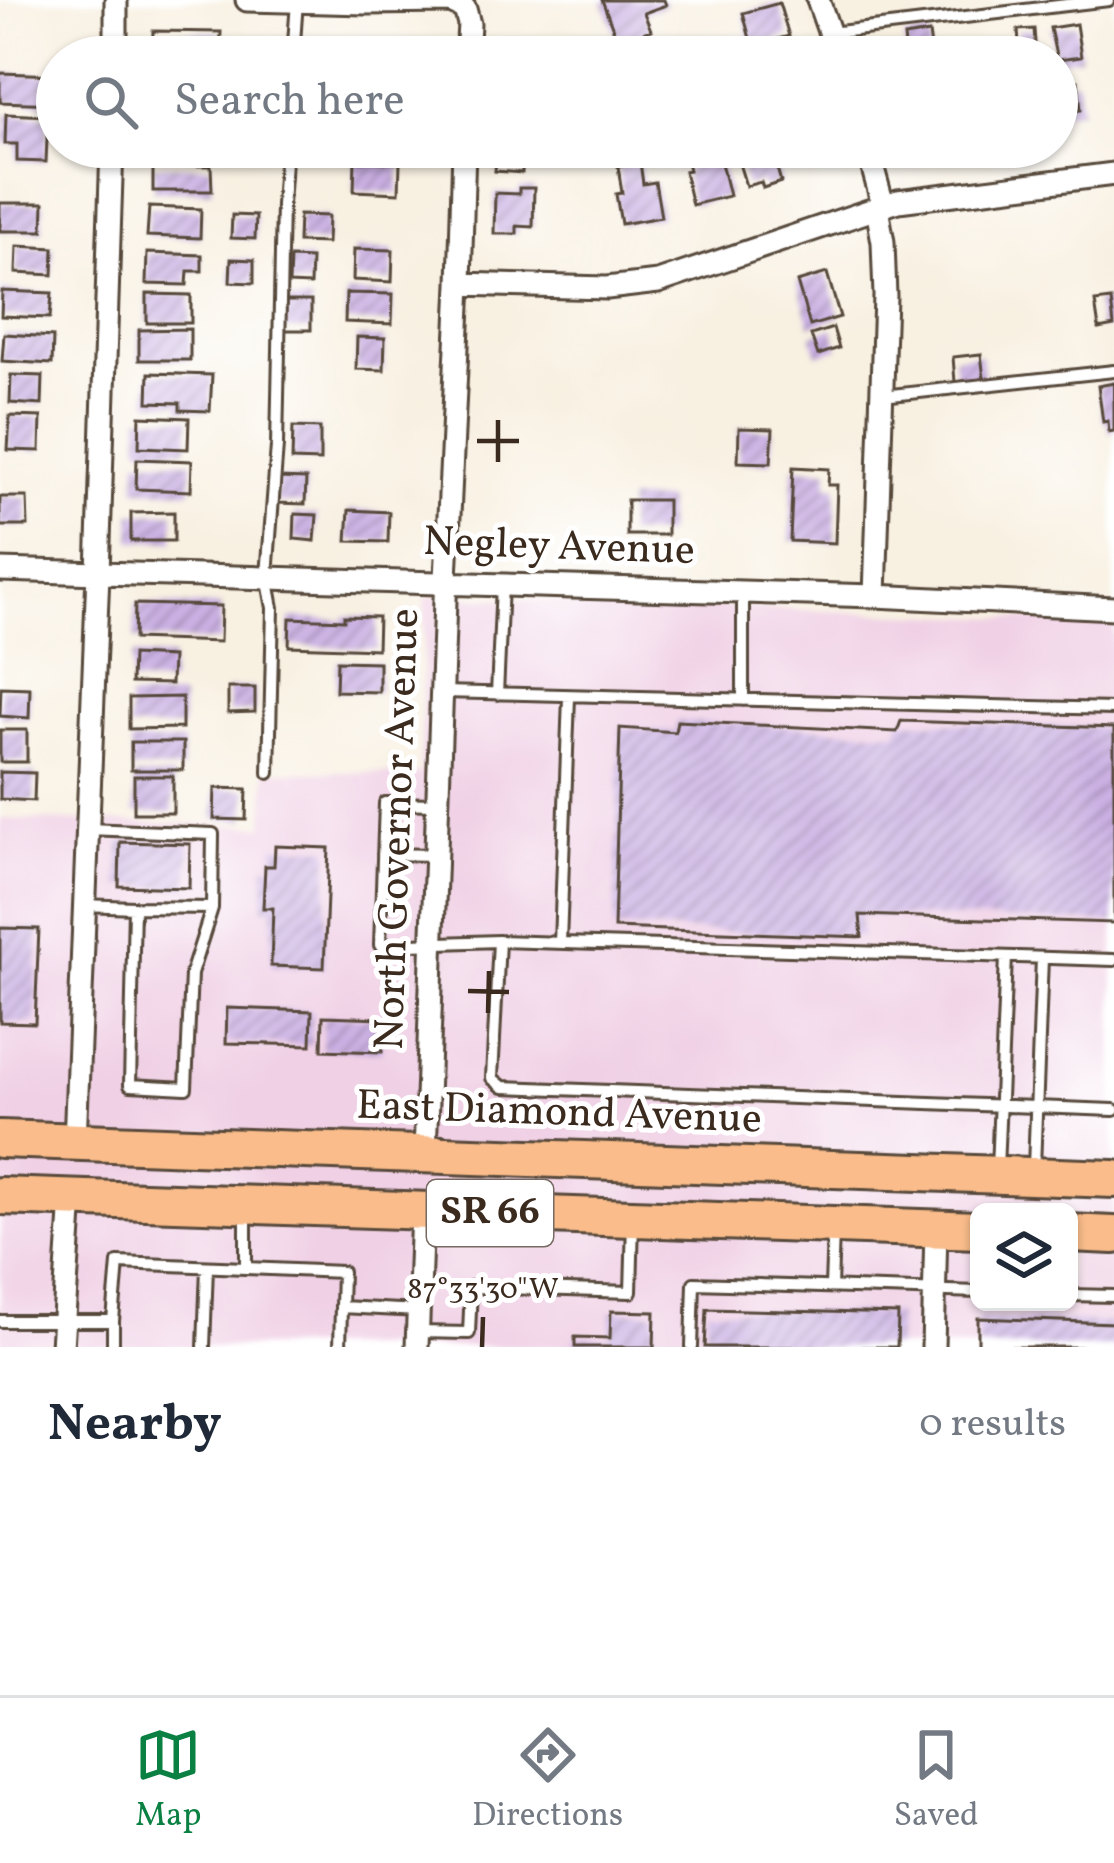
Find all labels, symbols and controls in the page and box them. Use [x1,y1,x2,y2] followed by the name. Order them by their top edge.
[36,36,1078,168] search box
[78,69,144,135] icon: search
[174,71,405,134] text: Search here
[422,514,696,582] street label: Negley Avenue
[362,607,436,1051] street label: North Governor Avenue
[355,1077,763,1151] street label: East Diamond Avenue
[427,1180,553,1246] road number: SR 66
[970,1203,1078,1311] map controls
[970,1203,1078,1311] button: layers
[407,1269,559,1311] text: 87°33'30"W
[48,1390,222,1461] text: Nearby
[919,1398,1066,1452] text: 0 results
[135,1722,201,1840] tab: Map
[472,1722,623,1840] tab: Directions
[894,1722,979,1840] tab: Saved

